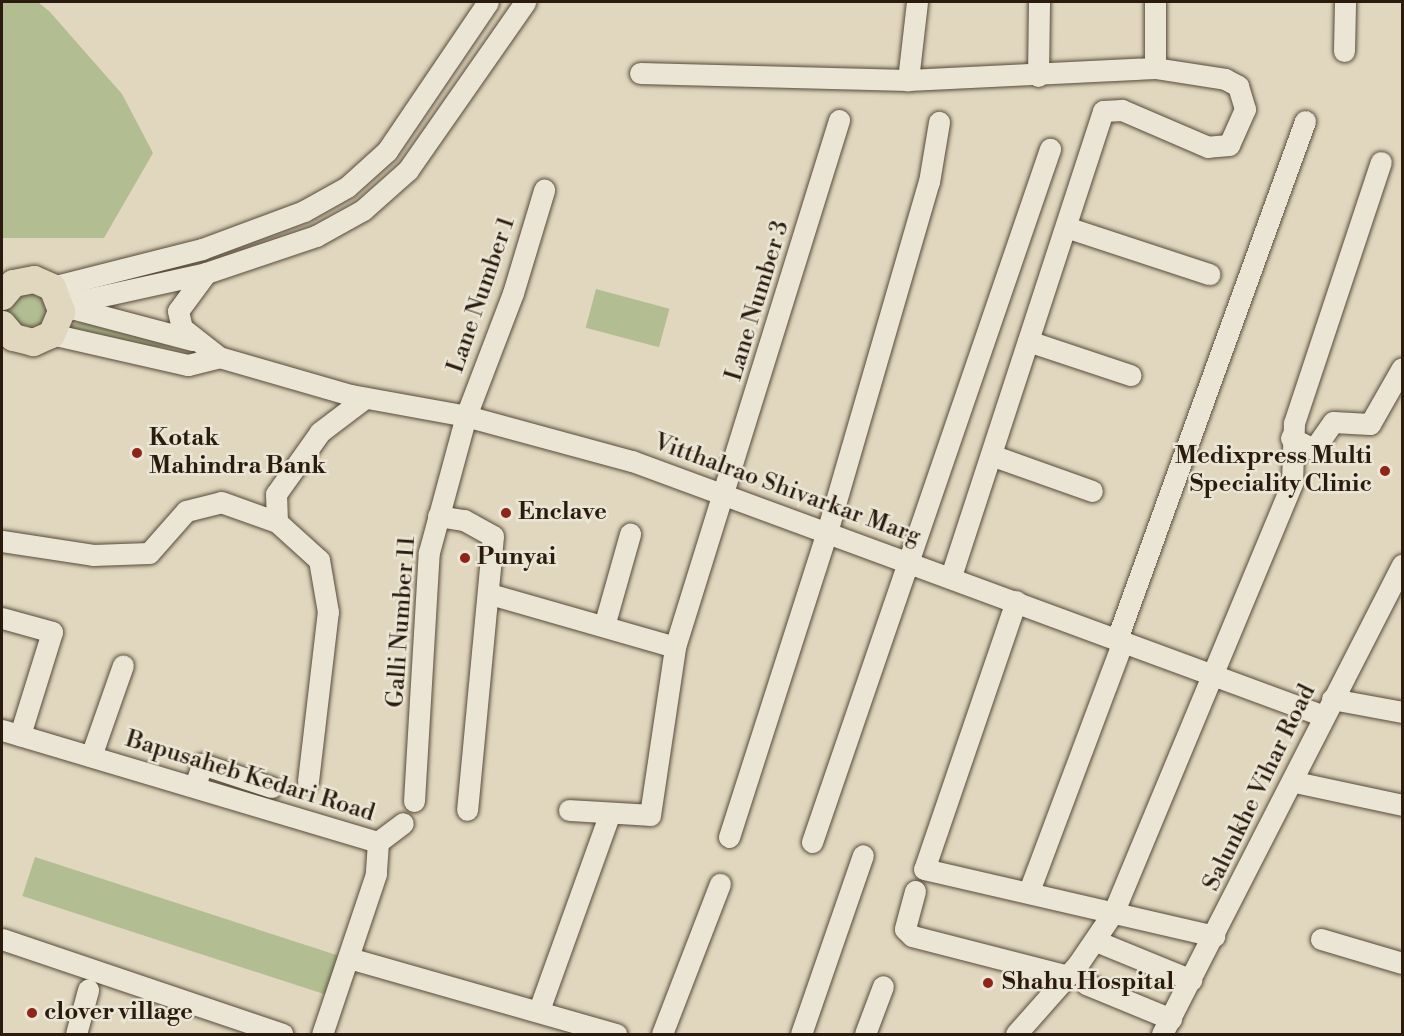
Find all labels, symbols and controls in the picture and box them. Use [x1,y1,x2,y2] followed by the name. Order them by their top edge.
[442,213,522,377] street label: Lane Number 1
[720,217,796,385] street label: Lane Number 3
[149,425,326,481] place label: Kotak Mahindra Bank
[650,428,924,552] street label: Vitthalrao Shivarkar Marg
[1175,443,1372,499] place label: Medixpress Multi Speciality Clinic
[130,446,144,460] marker: Kotak Mahindra Bank
[1376,462,1394,480] marker: Medixpress Multi Speciality Clinic
[518,499,607,527] place label: Enclave
[499,506,513,520] marker: Enclave
[382,535,422,709] street label: Galli Number 11
[477,544,556,572] place label: Punyai
[458,551,472,565] marker: Punyai
[1198,680,1322,896] street label: Salunkhe Vihar Road
[122,725,378,829] street label: Bapusaheb Kedari Road
[1002,969,1174,997] place label: Shahu Hospital
[979,974,997,992] marker: Shahu Hospital
[44,999,193,1027] place label: clover village
[25,1006,39,1020] marker: clover village

